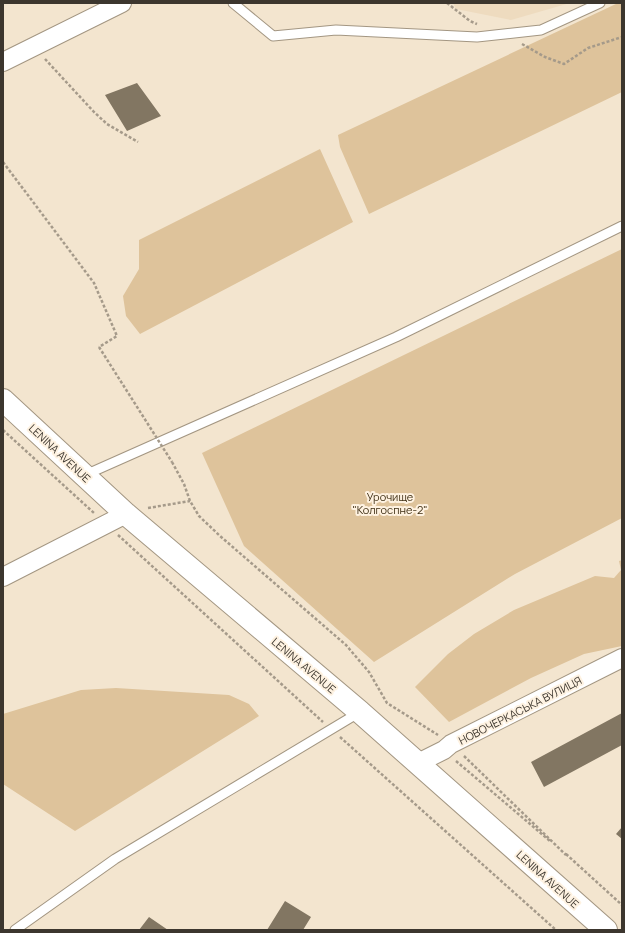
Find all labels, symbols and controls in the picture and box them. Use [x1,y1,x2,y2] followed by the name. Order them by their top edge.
[26,420,94,486] street label: LENINA AVENUE
[352,489,428,517] park label: Урочище "Колгоспне-2"
[269,634,339,696] street label: LENINA AVENUE
[456,672,584,748] street label: НОВОЧЕРКАСЬКА ВУЛИЦЯ
[514,847,582,911] street label: LENINA AVENUE

